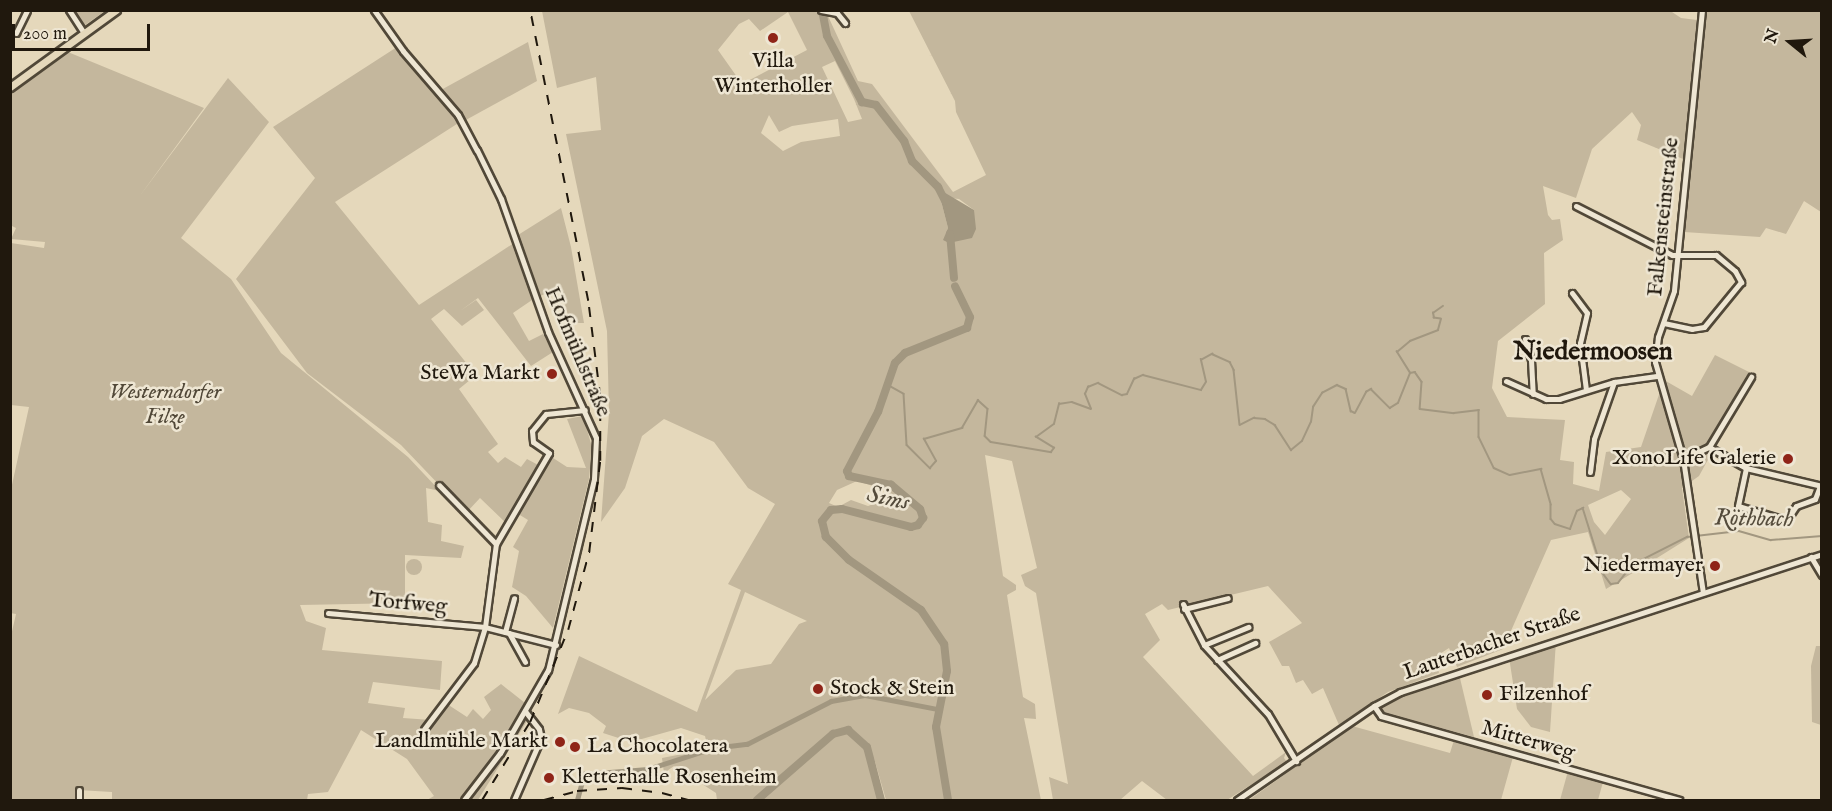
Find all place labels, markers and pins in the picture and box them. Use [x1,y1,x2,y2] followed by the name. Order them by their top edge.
[766,31,780,45] marker: Villa Winterholler
[714,48,832,100] place label: Villa Winterholler
[420,361,540,387] place label: SteWa Markt
[545,367,559,381] marker: SteWa Markt
[1612,446,1776,472] place label: XonoLife Galerie
[1781,452,1795,466] marker: XonoLife Galerie
[1583,553,1703,579] place label: Niedermayer
[1708,559,1722,573] marker: Niedermayer
[830,676,955,702] place label: Stock & Stein
[811,682,825,696] marker: Stock & Stein
[1499,682,1588,708] place label: Filzenhof
[1480,688,1494,702] marker: Filzenhof
[375,729,548,755] place label: Landlmühle Markt
[587,734,728,760] place label: La Chocolatera
[553,735,567,749] marker: Landlmühle Markt
[568,740,582,754] marker: La Chocolatera
[561,765,777,791] place label: Kletterhalle Rosenheim
[542,771,556,785] marker: Kletterhalle Rosenheim

